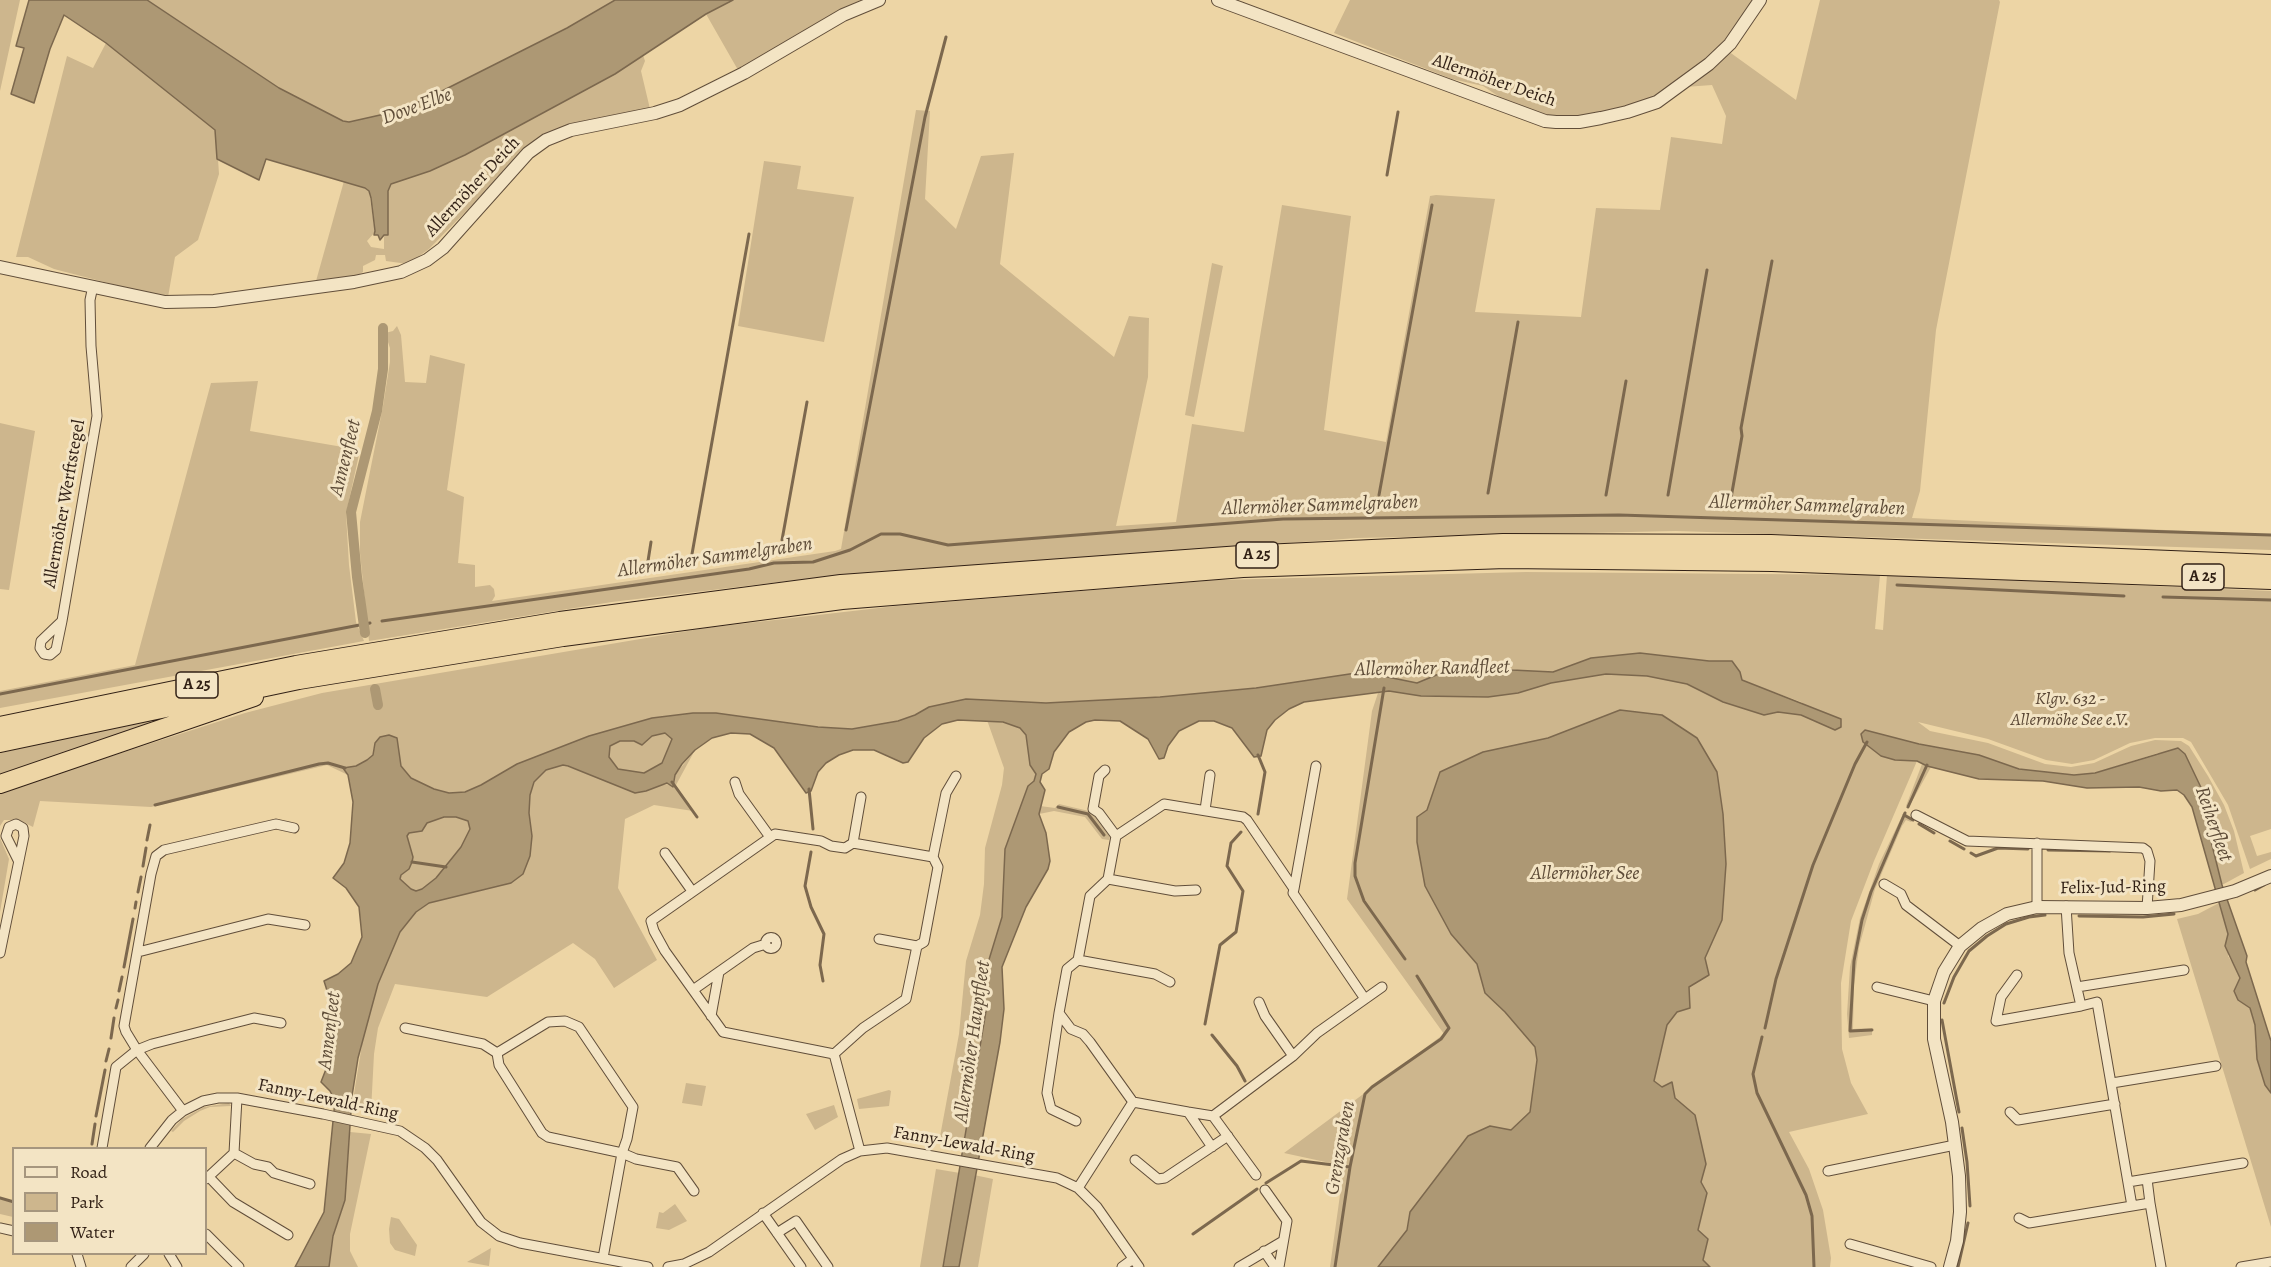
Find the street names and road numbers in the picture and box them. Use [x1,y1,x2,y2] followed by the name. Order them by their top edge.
[1429,50,1559,112] street label: Allermöher Deich
[421,132,525,242] street label: Allermöher Deich
[40,418,90,590] street label: Allermöher Werftstegel
[1236,542,1278,568] road number: A 25
[2182,564,2224,590] road number: A 25
[176,672,218,698] road number: A 25
[2060,876,2166,900] street label: Felix-Jud-Ring
[256,1075,400,1125] street label: Fanny-Lewald-Ring
[892,1122,1036,1168] street label: Fanny-Lewald-Ring

